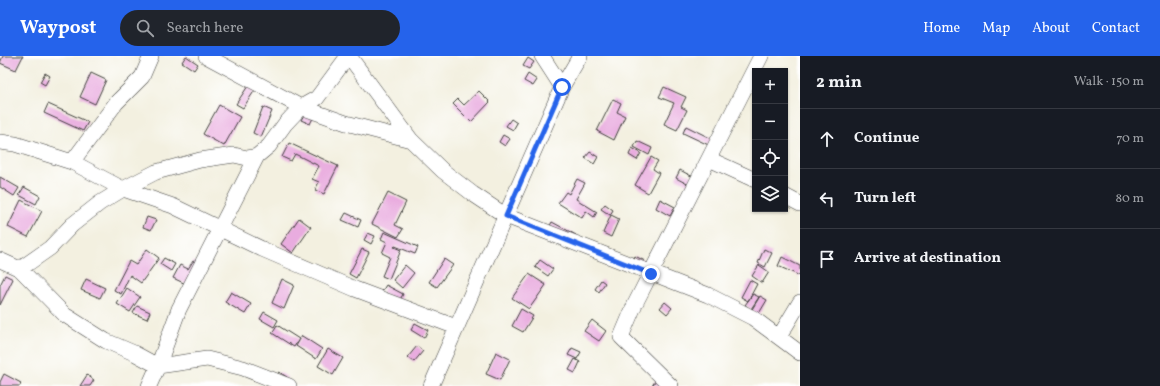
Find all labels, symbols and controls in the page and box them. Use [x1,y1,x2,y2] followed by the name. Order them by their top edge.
[120,10,400,46] search box
[20,15,96,41] text: Waypost
[134,17,156,39] icon: search
[166,18,243,39] text: Search here
[923,19,960,38] text: Home
[982,19,1010,38] text: Map
[1032,19,1070,38] text: About
[1092,19,1140,38] text: Contact
[752,68,788,212] map controls
[752,68,788,104] button: +
[816,71,862,94] text: 2 min
[1074,73,1144,91] text: Walk · 150 m
[553,78,571,96] route start
[752,104,788,140] button: −
[816,128,838,150] icon: ahead
[854,128,919,149] text: Continue
[1116,130,1144,148] text: 70 m
[752,140,788,176] button: locate
[752,176,788,212] button: layers
[816,188,838,210] icon: left
[854,188,916,209] text: Turn left
[1115,190,1144,208] text: 80 m
[816,248,838,270] icon: arrive
[854,248,1001,269] text: Arrive at destination
[642,265,660,283] route end

